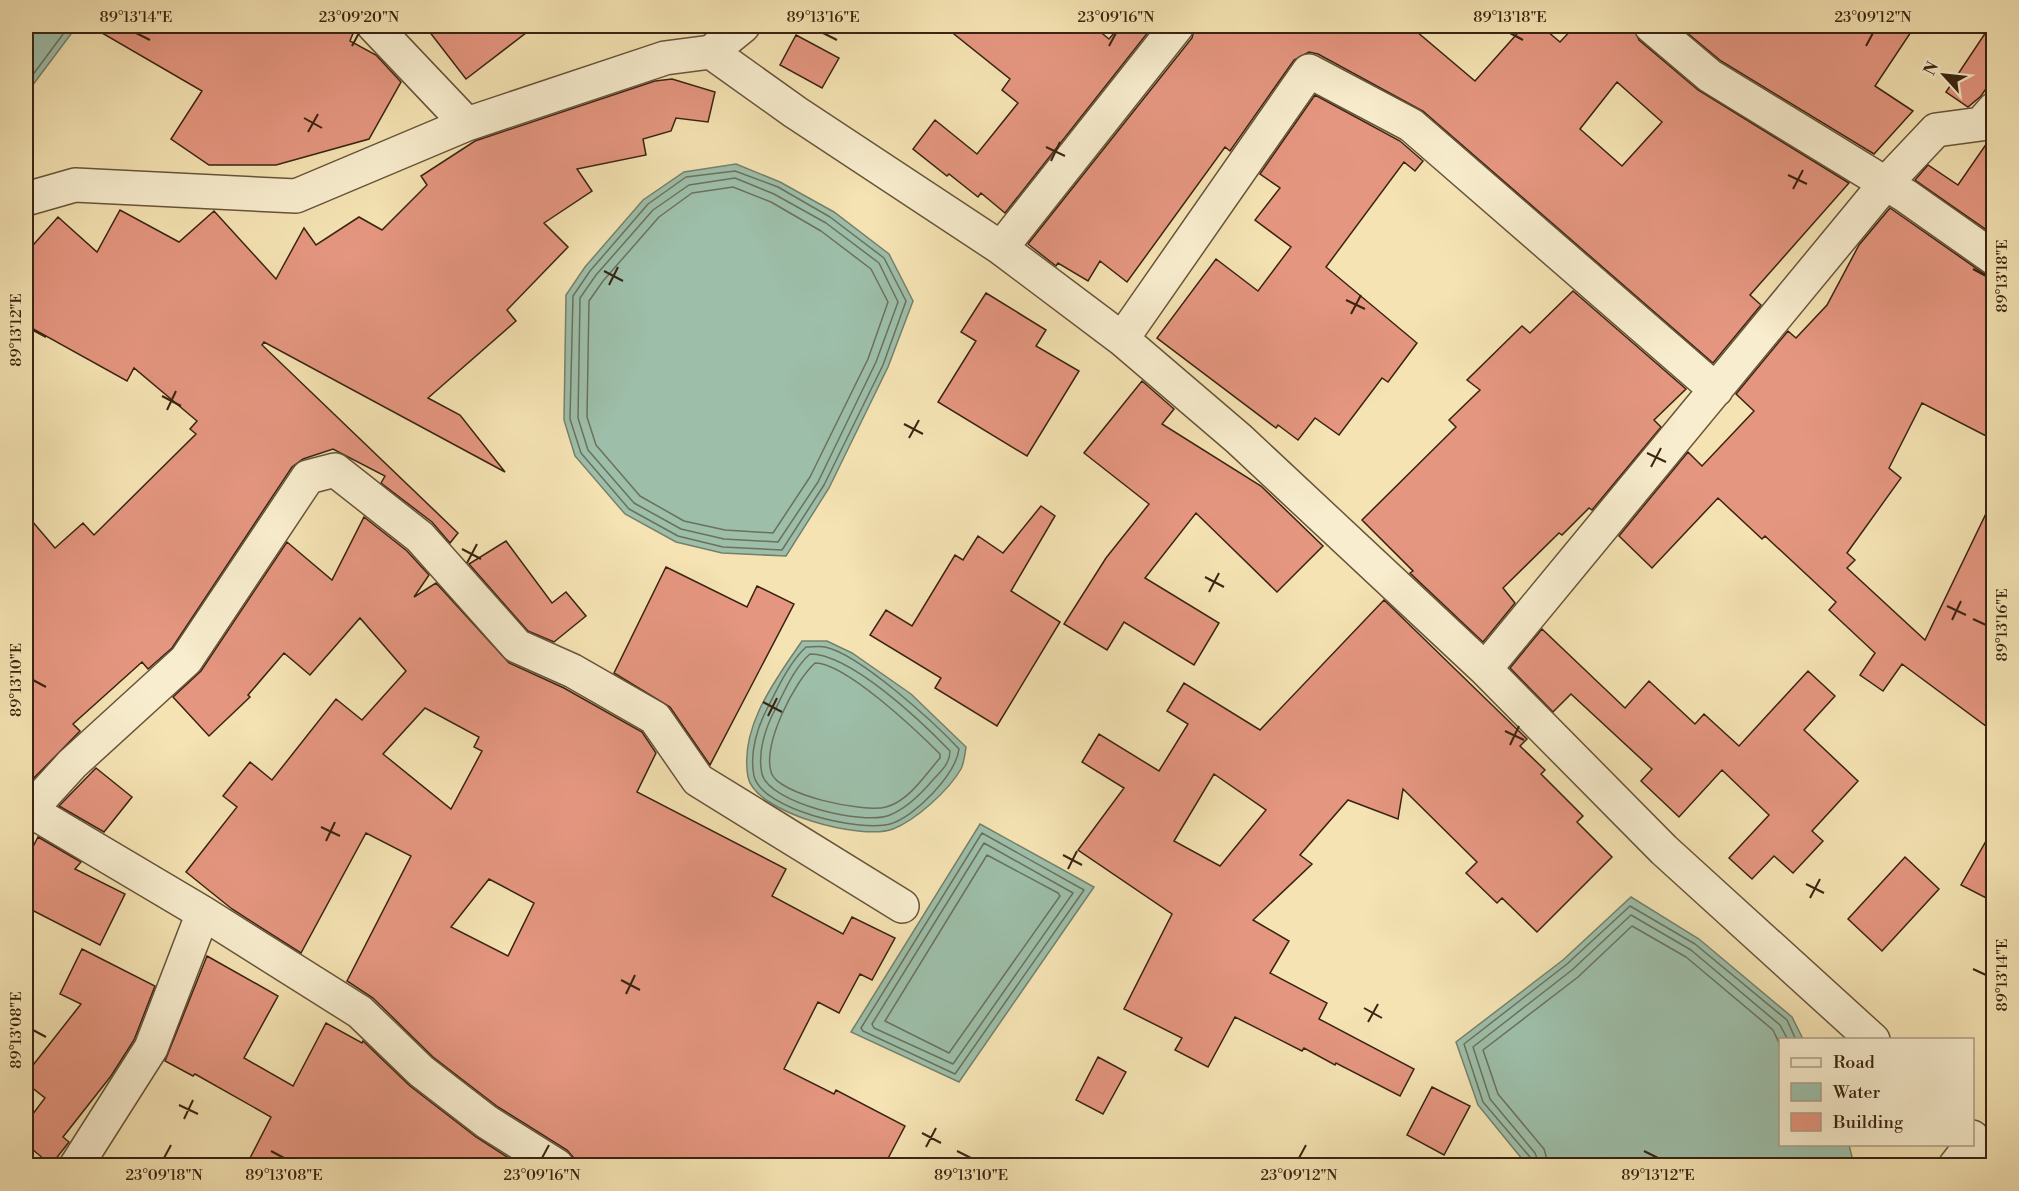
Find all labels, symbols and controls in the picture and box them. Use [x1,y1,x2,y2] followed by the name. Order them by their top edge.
[100,8,172,27] text: 89°13'14"E
[319,8,399,27] text: 23°09'20"N
[786,8,860,27] text: 89°13'16"E
[1078,8,1154,27] text: 23°09'16"N
[1473,8,1547,27] text: 89°13'18"E
[1834,8,1912,27] text: 23°09'12"N
[1914,45,1974,105] north arrow
[1920,58,1943,79] text: N
[1993,239,2012,313] text: 89°13'18"E
[7,293,26,367] text: 89°13'12"E
[1993,588,2012,662] text: 89°13'16"E
[7,643,26,717] text: 89°13'10"E
[1993,939,2012,1011] text: 89°13'14"E
[7,991,26,1069] text: 89°13'08"E
[1779,1038,1974,1146] legend
[1833,1051,1876,1074] text: Road
[1832,1081,1881,1104] text: Water
[1832,1111,1904,1134] text: Building
[125,1166,203,1185] text: 23°09'18"N
[245,1166,323,1185] text: 89°13'08"E
[504,1166,580,1185] text: 23°09'16"N
[934,1166,1008,1185] text: 89°13'10"E
[1260,1166,1338,1185] text: 23°09'12"N
[1621,1166,1695,1185] text: 89°13'12"E

